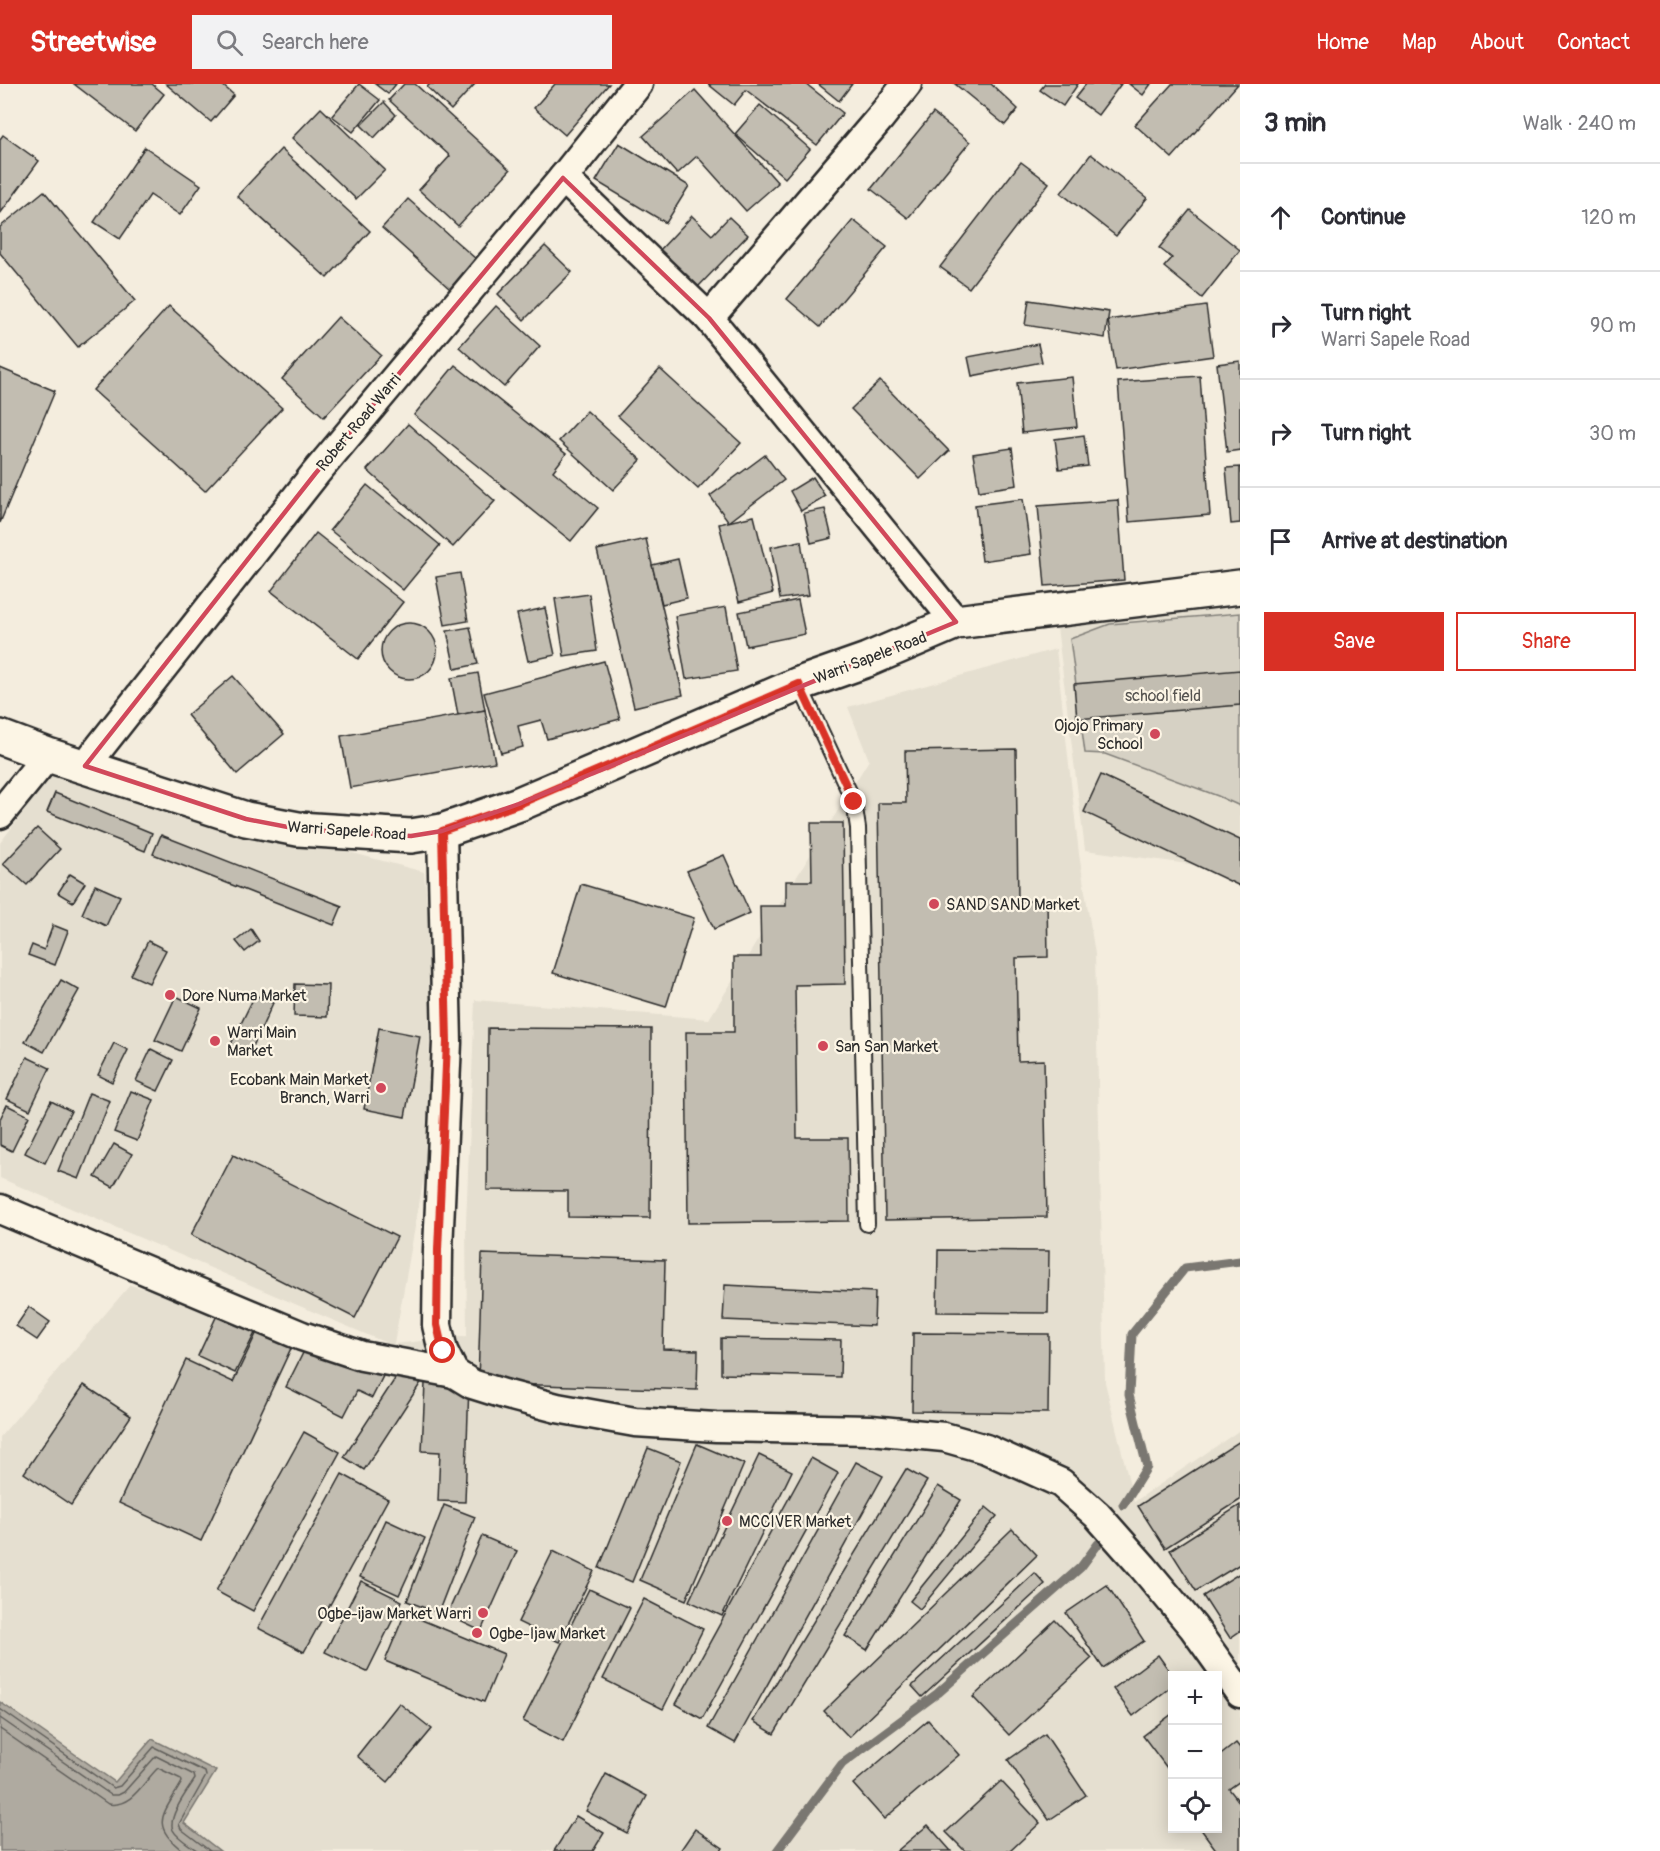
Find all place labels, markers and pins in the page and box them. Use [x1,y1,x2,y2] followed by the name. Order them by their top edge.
[1054,716,1143,754] place label: Ojojo Primary School
[1148,727,1162,741] marker: Ojojo Primary School
[946,895,1080,915] place label: SAND SAND Market
[927,897,941,911] marker: SAND SAND Market
[182,986,307,1006] place label: Dore Numa Market
[163,988,177,1002] marker: Dore Numa Market
[227,1023,297,1061] place label: Warri Main Market
[208,1034,222,1048] marker: Warri Main Market
[835,1037,939,1057] place label: San San Market
[816,1039,830,1053] marker: San San Market
[230,1070,370,1108] place label: Ecobank Main Market Branch, Warri
[374,1081,388,1095] marker: Ecobank Main Market Branch, Warri
[739,1512,852,1532] place label: MCCIVER Market
[720,1514,734,1528] marker: MCCIVER Market
[317,1604,471,1624] place label: Ogbe-ijaw Market Warri
[476,1606,490,1620] marker: Ogbe-ijaw Market Warri
[489,1624,606,1644] place label: Ogbe-Ijaw Market
[470,1626,484,1640] marker: Ogbe-Ijaw Market

